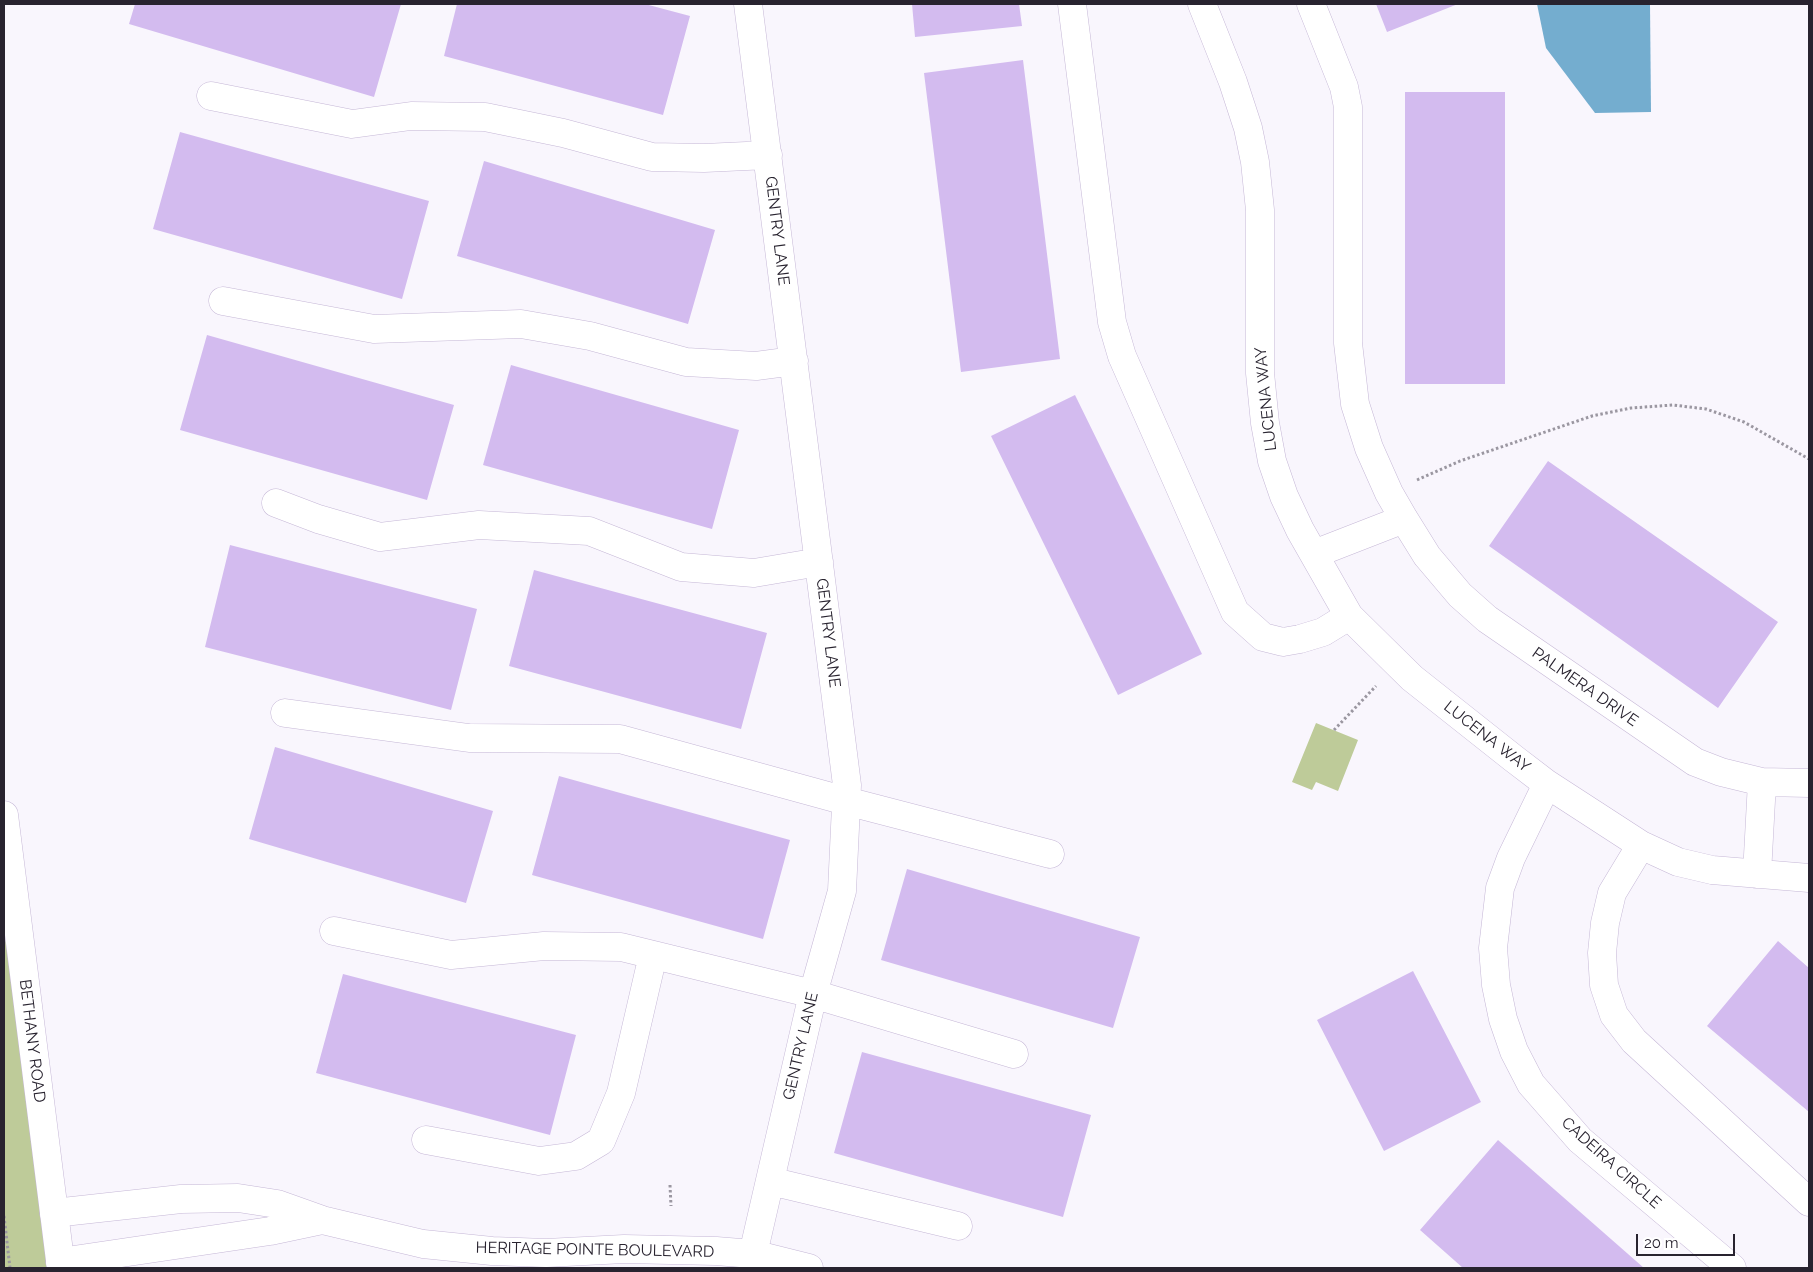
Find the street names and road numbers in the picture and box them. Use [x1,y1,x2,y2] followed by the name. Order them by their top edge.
[761,175,793,287] street label: GENTRY LANE
[1251,346,1281,452] street label: LUCENA WAY
[812,577,844,689] street label: GENTRY LANE
[1528,643,1642,731] street label: PALMERA DRIVE
[1440,697,1534,777] street label: LUCENA WAY
[15,978,49,1104] street label: BETHANY ROAD
[779,990,823,1102] street label: GENTRY LANE
[1557,1113,1665,1213] street label: CADEIRA CIRCLE
[476,1238,714,1262] street label: HERITAGE POINTE BOULEVARD

